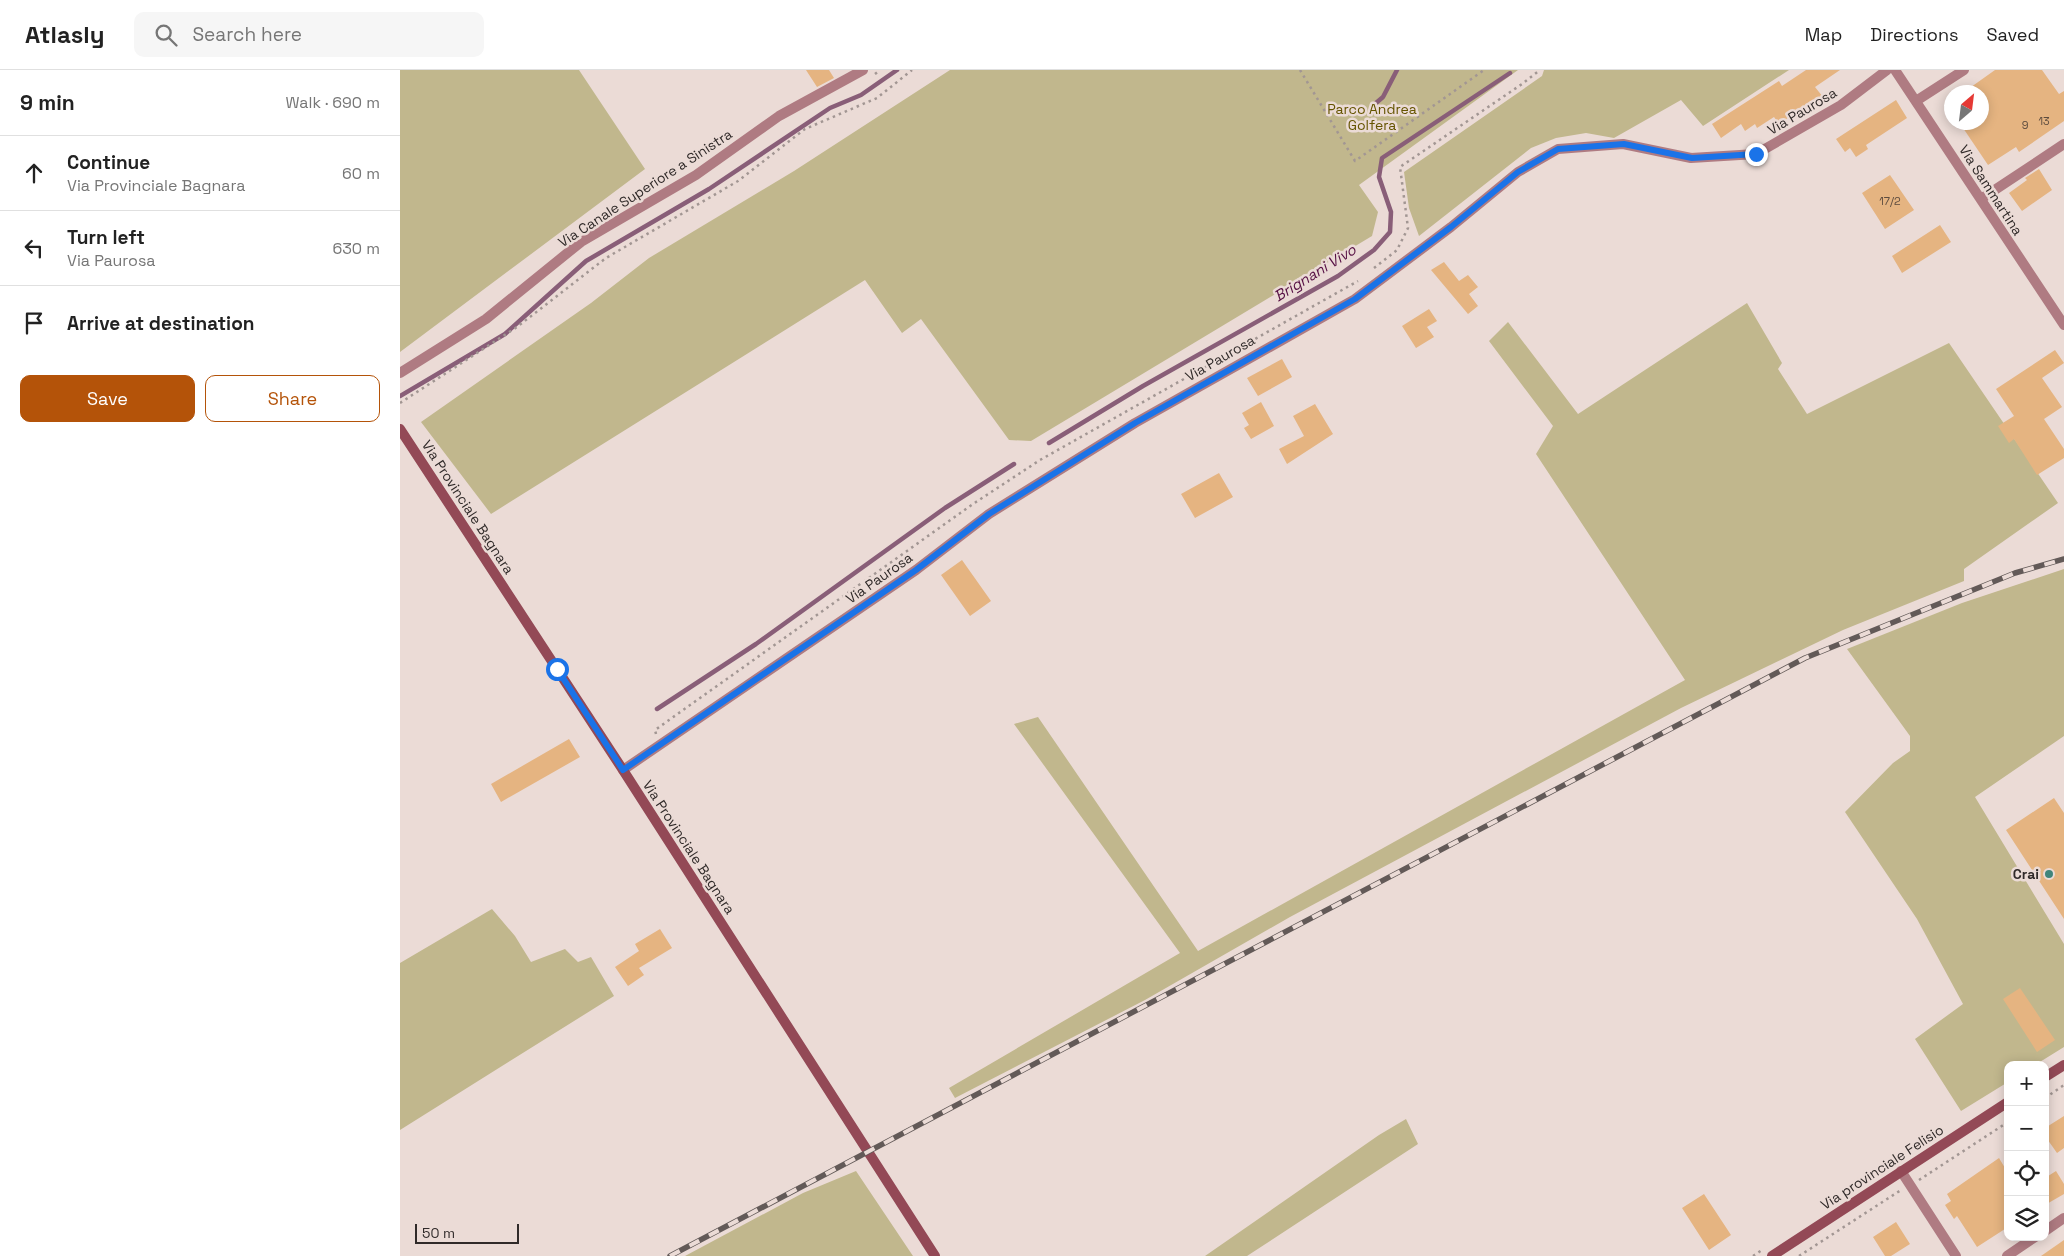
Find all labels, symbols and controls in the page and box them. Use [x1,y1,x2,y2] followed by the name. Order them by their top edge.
[134,12,484,57] search box
[25,19,104,50] text: Atlasly
[152,21,180,49] icon: search
[192,22,302,47] text: Search here
[1805,23,1842,46] text: Map
[1870,23,1959,46] text: Directions
[1987,23,2039,46] text: Saved
[1764,83,1840,139] street label: Via Paurosa
[1944,85,1989,130] north arrow
[20,89,75,116] text: 9 min
[286,92,380,113] text: Walk · 690 m
[1327,100,1417,134] park label: Parco Andrea Golfera
[2038,114,2050,128] house number: 13
[2022,118,2029,132] house number: 9
[555,125,735,251] street label: Via Canale Superiore a Sinistra
[1955,141,2027,239] street label: Via Sammartina
[1745,143,1768,166] route end
[67,150,150,175] text: Continue
[20,159,48,187] icon: ahead
[342,163,380,184] text: 60 m
[67,175,245,196] text: Via Provinciale Bagnara
[1879,194,1901,208] house number: 17/2
[67,225,145,250] text: Turn left
[20,234,48,262] icon: left
[332,238,380,259] text: 630 m
[1270,239,1360,305] water label: Brignani Vivo
[67,250,156,271] text: Via Paurosa
[20,309,48,337] icon: arrive
[67,311,255,336] text: Arrive at destination
[1182,331,1258,385] street label: Via Paurosa
[20,375,195,422] button: Save
[205,375,380,422] button: Share
[418,437,518,577] street label: Via Provinciale Bagnara
[842,548,916,608] street label: Via Paurosa
[546,658,569,681] route start
[639,777,739,917] street label: Via Provinciale Bagnara
[2013,865,2039,883] place label: Crai
[2043,868,2055,880] marker: Crai
[2004,1061,2049,1241] map controls
[2004,1061,2049,1106] button: +
[2004,1106,2049,1151] button: −
[1817,1121,1947,1213] street label: Via provinciale Felisio
[2004,1151,2049,1196] button: locate
[2004,1196,2049,1241] button: layers
[415,1221,519,1244] scale bar
[422,1224,455,1242] text: 50 m

